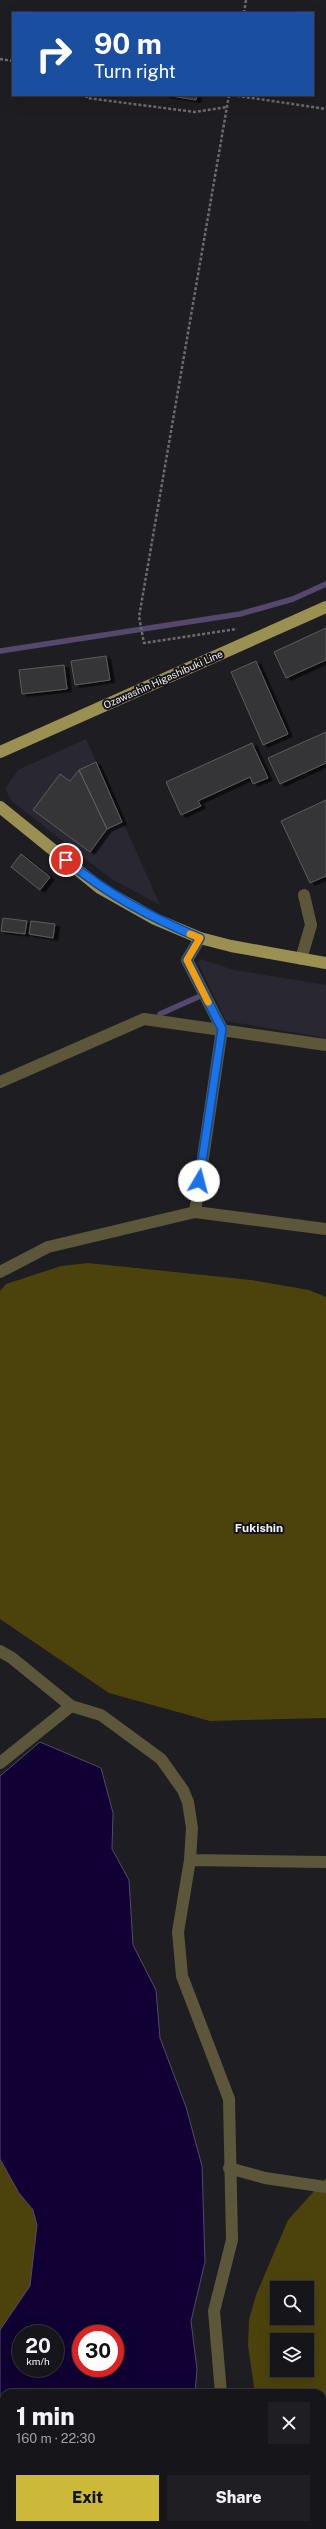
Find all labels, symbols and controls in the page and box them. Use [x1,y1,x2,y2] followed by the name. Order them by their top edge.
[94,27,162,60] text: 90 m
[28,28,80,80] icon: right
[94,61,176,82] text: Turn right
[101,647,225,711] street label: Ozawashin Higashibuki Line
[49,843,83,877] pin
[55,849,77,871] icon: arrive
[178,1160,220,1202] position arrow
[235,1521,283,1535] district label: Fukishin
[270,2281,314,2377] map controls
[270,2281,314,2325] button: search
[72,2325,124,2377] speed limit sign: 30
[270,2333,314,2377] button: layers
[25,2334,51,2358] text: 20
[26,2355,50,2367] text: km/h
[16,2402,75,2430] text: 1 min
[268,2402,310,2444] button: close
[16,2431,95,2446] text: 160 m · 22:30
[16,2475,159,2521] button: Exit
[167,2475,310,2521] button: Share

